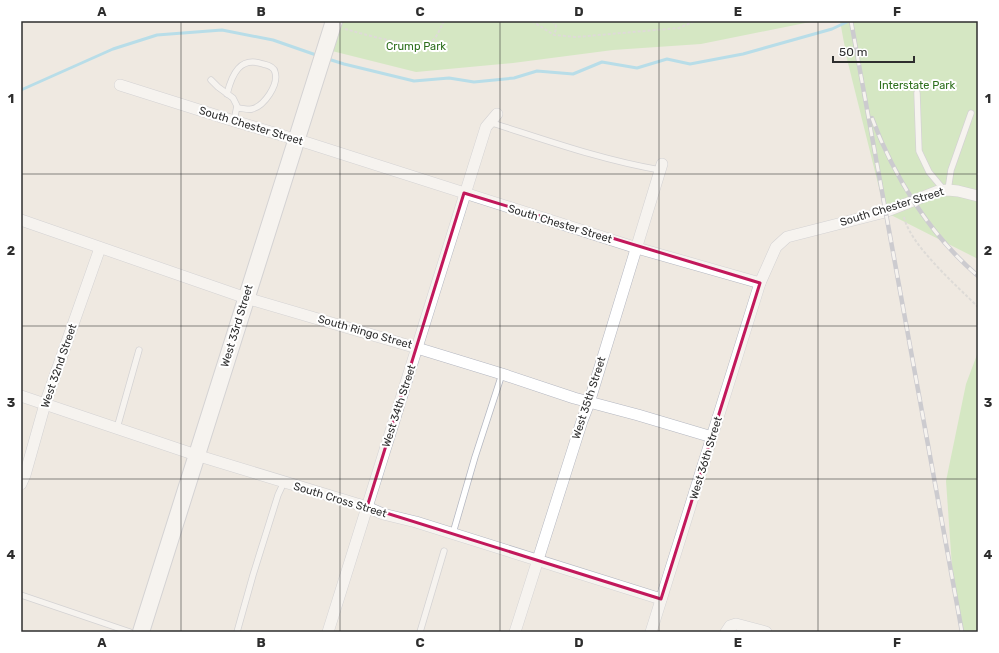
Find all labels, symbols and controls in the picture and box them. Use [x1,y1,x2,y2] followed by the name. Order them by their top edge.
[97,4,107,19] text: A
[256,4,266,19] text: B
[415,4,425,19] text: C
[574,4,584,19] text: D
[734,4,742,19] text: E
[893,4,901,19] text: F
[833,38,914,64] scale bar
[386,40,446,53] park label: Crump Park
[839,45,867,59] text: 50 m
[879,79,955,92] park label: Interstate Park
[8,91,14,106] text: 1
[985,91,991,106] text: 1
[197,104,305,148] street label: South Chester Street
[838,185,946,229] street label: South Chester Street
[506,202,614,246] street label: South Chester Street
[7,243,15,258] text: 2
[984,243,992,258] text: 2
[218,282,256,369] street label: West 33rd Street
[316,312,414,352] street label: South Ringo Street
[39,322,80,410] street label: West 32nd Street
[570,354,609,441] street label: West 35th Street
[379,362,419,449] street label: West 34th Street
[7,395,16,410] text: 3
[984,395,993,410] text: 3
[687,414,725,501] street label: West 36th Street
[292,480,389,521] street label: South Cross Street
[7,547,16,562] text: 4
[984,547,993,562] text: 4
[97,635,107,650] text: A
[256,635,266,650] text: B
[415,635,425,650] text: C
[574,635,584,650] text: D
[734,635,742,650] text: E
[893,635,901,650] text: F

